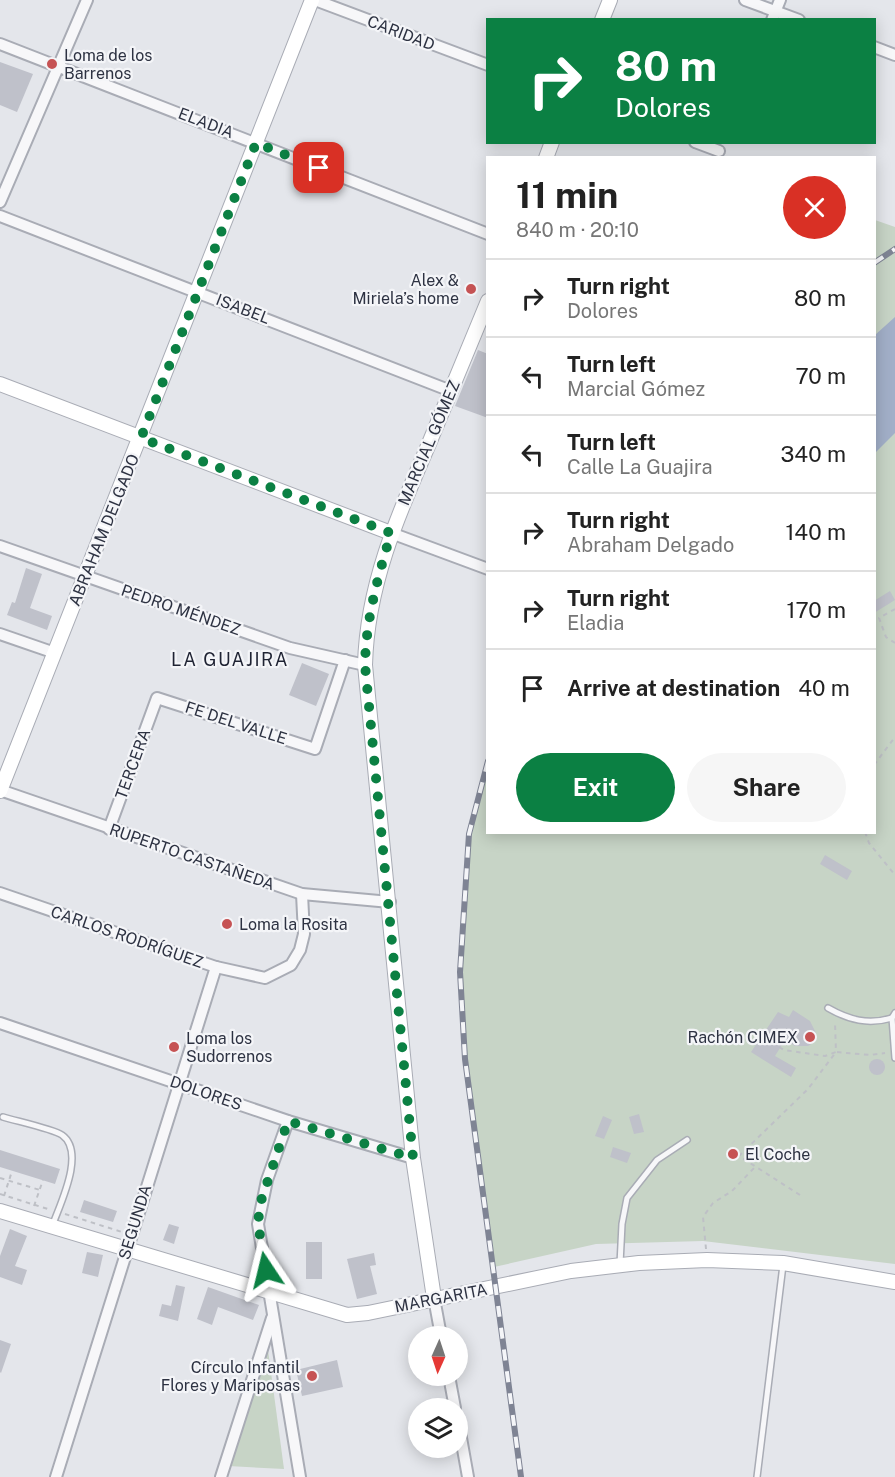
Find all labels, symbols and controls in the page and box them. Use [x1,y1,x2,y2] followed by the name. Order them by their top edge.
[365,11,437,55] street label: CARIDAD
[615,41,717,90] text: 80 m
[516,42,594,120] icon: right
[64,46,152,83] place label: Loma de los Barrenos
[45,57,59,71] marker: Loma de los Barrenos
[615,91,711,123] text: Dolores
[176,104,236,142] street label: ELADIA
[293,142,344,193] pin
[302,151,335,184] icon: arrive
[516,174,618,216] text: 11 min
[783,176,846,239] button: close
[516,218,639,242] text: 840 m · 20:10
[352,271,459,308] place label: Alex & Miriela’s home
[567,273,670,299] text: Turn right
[464,282,478,296] marker: Alex & Miriela’s home
[516,282,549,315] icon: right
[794,285,846,311] text: 80 m
[213,290,273,328] street label: ISABEL
[567,299,638,323] text: Dolores
[567,351,656,377] text: Turn left
[516,360,549,393] icon: left
[795,363,846,389] text: 70 m
[393,377,464,508] street label: MARCIAL GÓMEZ
[567,377,705,401] text: Marcial Gómez
[567,429,656,455] text: Turn left
[516,438,549,471] icon: left
[781,441,846,467] text: 340 m
[65,451,143,609] street label: ABRAHAM DELGADO
[567,455,713,479] text: Calle La Guajira
[567,507,670,533] text: Turn right
[516,516,549,549] icon: right
[785,519,846,545] text: 140 m
[567,533,734,557] text: Abraham Delgado
[119,580,244,639] street label: PEDRO MÉNDEZ
[567,585,670,611] text: Turn right
[516,594,549,627] icon: right
[786,597,846,623] text: 170 m
[567,611,624,635] text: Eladia
[171,649,289,670] district label: LA GUAJIRA
[516,672,549,705] icon: arrive
[567,675,780,701] text: Arrive at destination
[798,675,850,701] text: 40 m
[183,698,289,748] street label: FE DEL VALLE
[112,726,154,802] street label: TERCERA
[516,753,675,822] button: Exit
[687,753,846,822] button: Share
[107,819,277,894] street label: RUPERTO CASTAÑEDA
[48,901,206,972] street label: CARLOS RODRÍGUEZ
[239,915,348,934] place label: Loma la Rosita
[220,917,234,931] marker: Loma la Rosita
[688,1028,798,1047] place label: Rachón CIMEX
[186,1029,272,1066] place label: Loma los Sudorrenos
[803,1030,817,1044] marker: Rachón CIMEX
[167,1040,181,1054] marker: Loma los Sudorrenos
[167,1072,245,1114] street label: DOLORES
[745,1145,810,1164] place label: El Coche
[726,1147,740,1161] marker: El Coche
[115,1182,155,1262] street label: SEGUNDA
[234,1238,298,1302] position arrow
[393,1280,489,1316] street label: MARGARITA
[408,1326,468,1386] north arrow
[408,1326,468,1458] map controls
[161,1358,300,1395] place label: Círculo Infantil Flores y Mariposas
[305,1369,319,1383] marker: Círculo Infantil Flores y Mariposas
[408,1398,468,1458] button: layers

